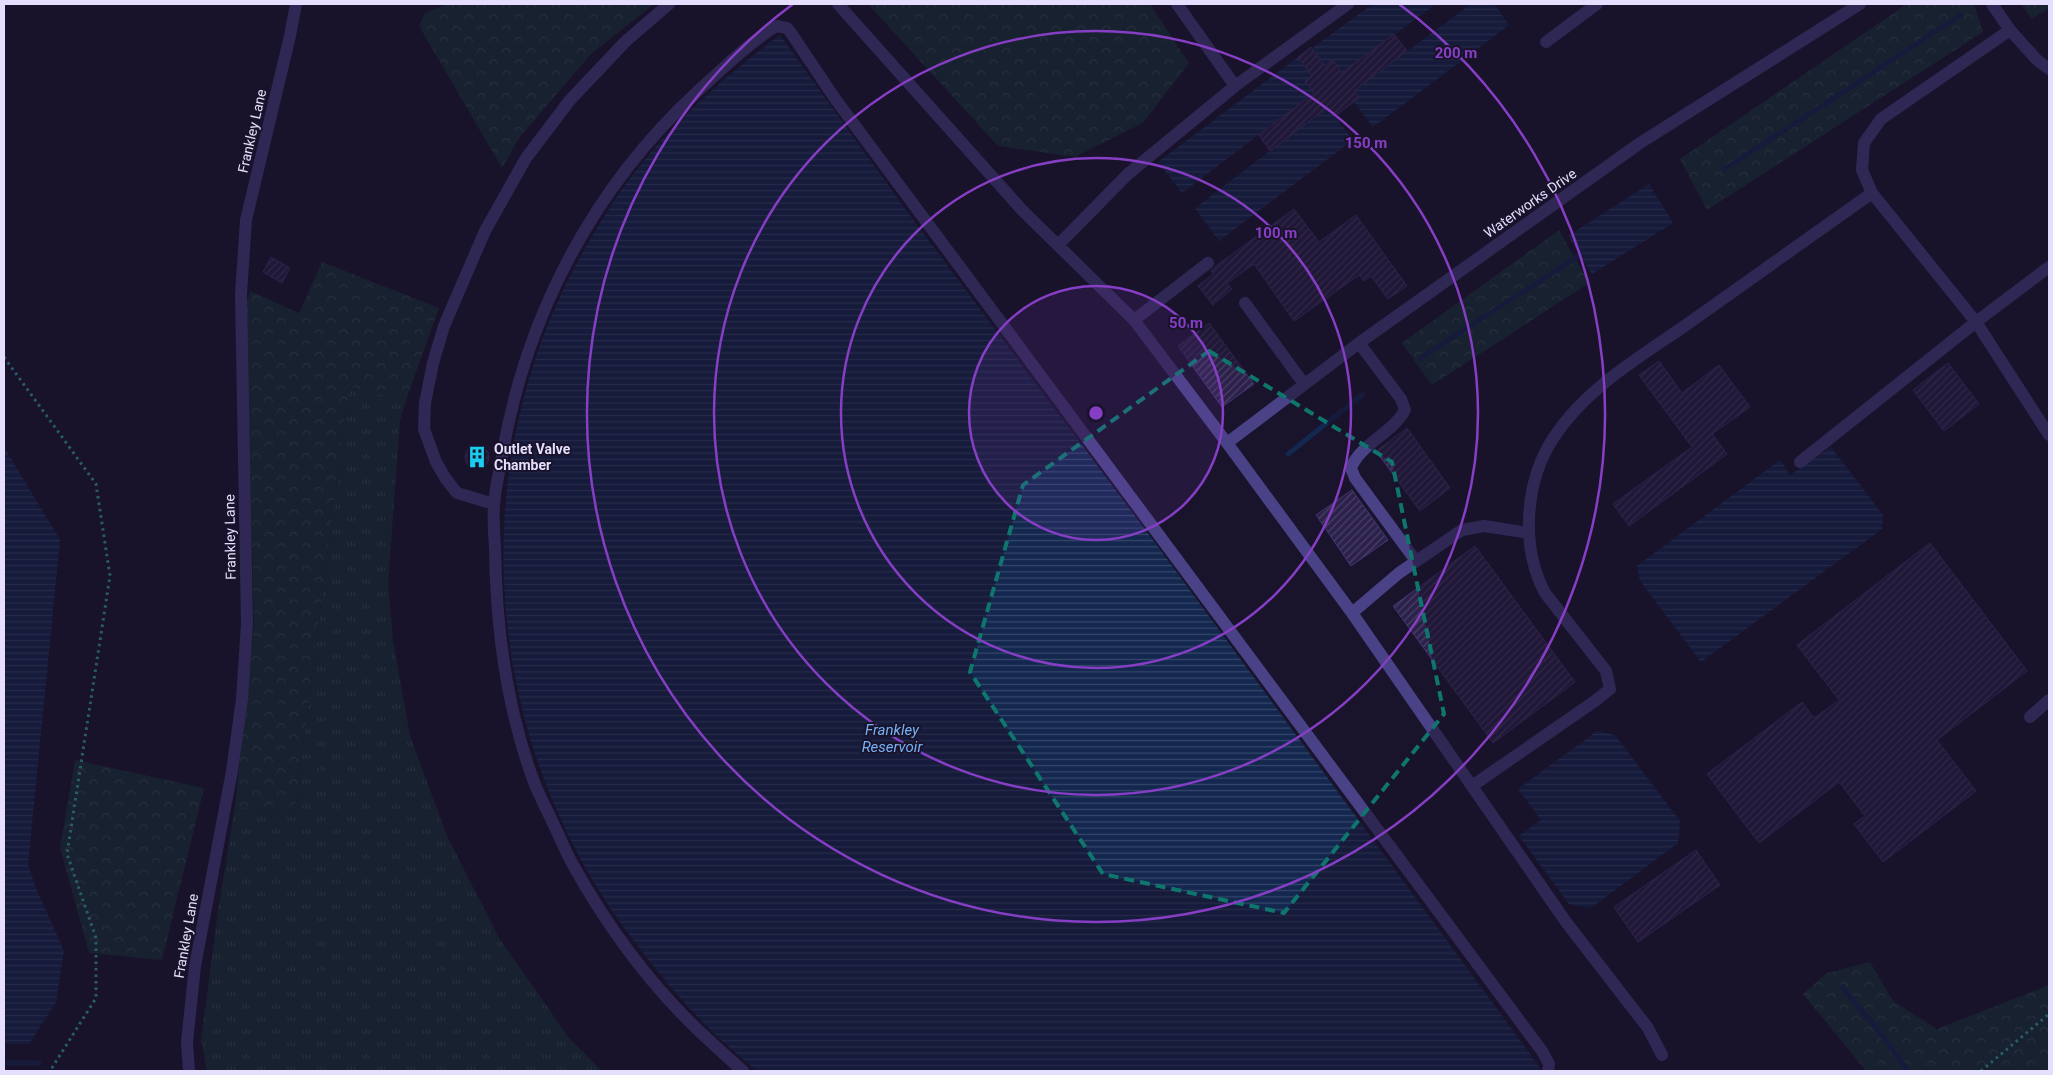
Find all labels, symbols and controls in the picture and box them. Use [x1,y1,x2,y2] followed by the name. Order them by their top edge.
[1435,44,1477,62] text: 200 m
[235,87,269,175] street label: Frankley Lane
[1345,134,1387,152] text: 150 m
[1481,165,1579,241] street label: Waterworks Drive
[1255,224,1297,242] text: 100 m
[1169,314,1203,332] text: 50 m
[1087,404,1105,422] centre of rings
[494,441,571,473] place label: Outlet Valve Chamber
[464,444,490,470] building icon: Outlet Valve Chamber
[221,494,239,580] street label: Frankley Lane
[862,721,923,756] water label: Frankley Reservoir
[171,892,201,980] street label: Frankley Lane

